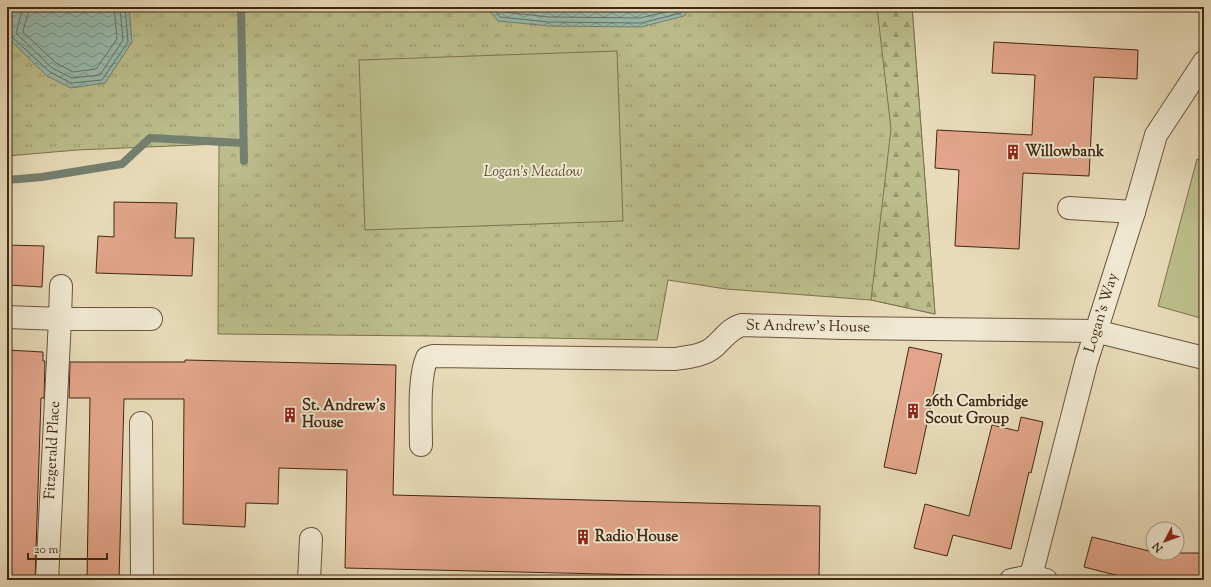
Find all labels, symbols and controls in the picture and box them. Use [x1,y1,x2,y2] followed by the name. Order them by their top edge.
[1025,142,1105,163] place label: Willowbank
[1004,143,1022,161] building icon: Willowbank
[484,162,582,183] park label: Logan's Meadow
[1080,270,1124,356] street label: Logan's Way
[746,315,870,339] street label: St Andrew's House
[925,392,1028,430] place label: 26th Cambridge Scout Group
[302,396,385,434] place label: St. Andrew's House
[40,400,66,500] street label: Fitzgerald Place
[904,402,922,420] building icon: 26th Cambridge Scout Group
[281,406,299,424] building icon: St. Andrew's House
[1145,521,1185,561] north arrow
[595,527,678,548] place label: Radio House
[574,528,592,546] building icon: Radio House
[28,535,107,561] scale bar
[1149,538,1168,556] text: N
[34,541,59,559] text: 20 m

